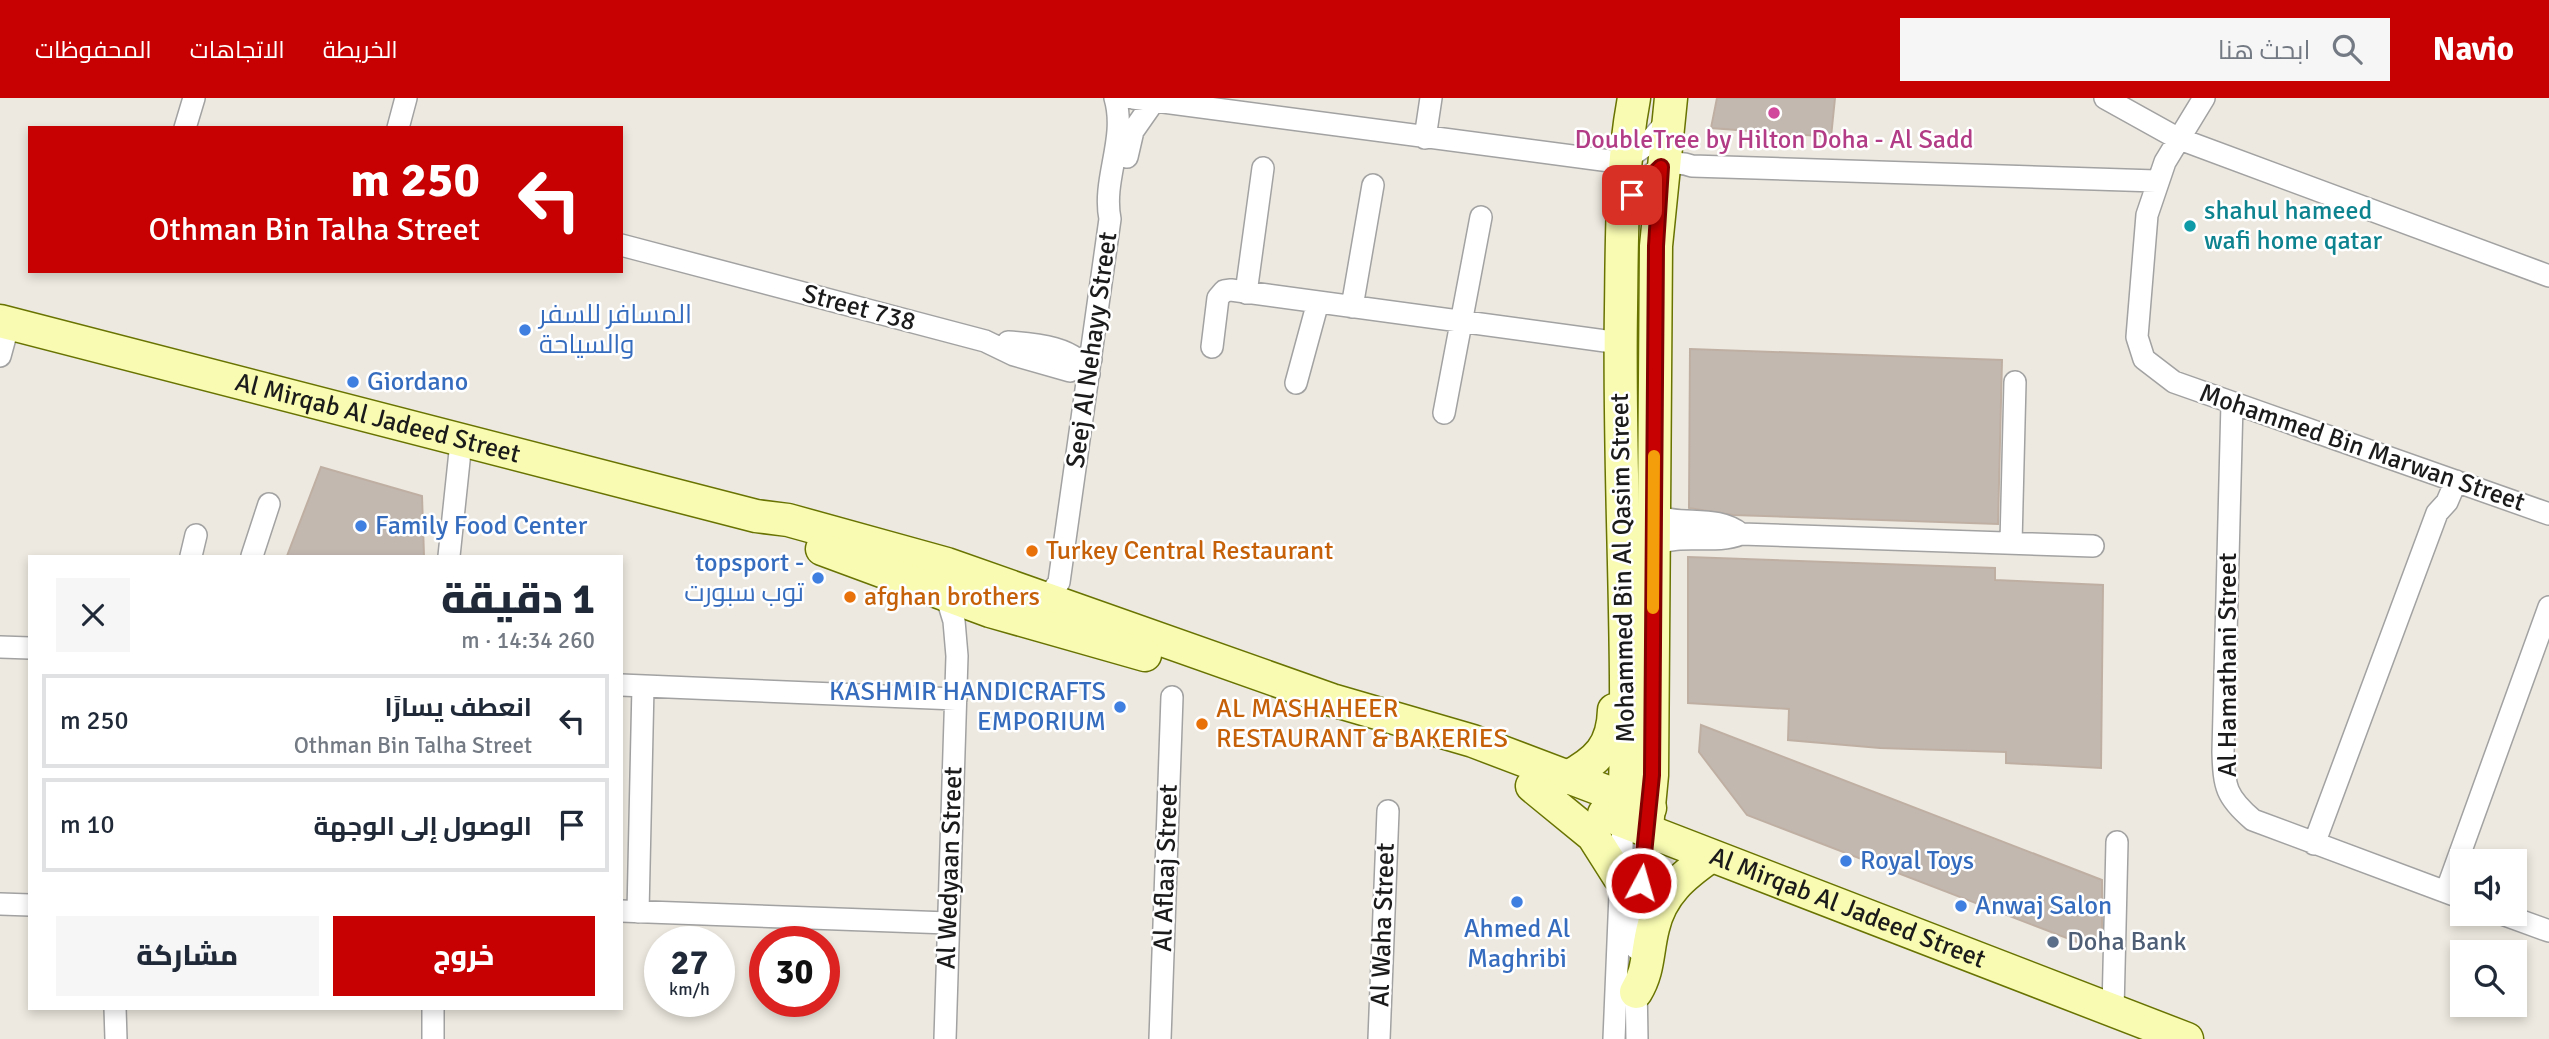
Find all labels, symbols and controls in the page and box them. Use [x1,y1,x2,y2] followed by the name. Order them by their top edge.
[1900,18,2390,81] search box
[2432,29,2514,70] text: Navio
[2328,30,2366,68] icon: search
[35,35,152,65] text: المحفوظات
[190,35,285,65] text: الاتجاهات
[323,35,398,65] text: الخريطة
[2218,35,2310,67] text: ابحث هنا
[1766,105,1782,121] marker: DoubleTree by Hilton Doha - Al Sadd
[1574,124,1974,156] place label: DoubleTree by Hilton Doha - Al Sadd
[350,150,480,210] text: 250 m
[504,154,595,245] icon: left
[1602,165,1662,225] pin
[1613,176,1651,214] icon: arrive
[2204,195,2383,257] place label: shahul hameed wafi home qatar
[148,210,480,249] text: Othman Bin Talha Street
[2182,218,2198,234] marker: shahul hameed wafi home qatar
[1060,230,1124,470] street label: Seej Al Nehayy Street
[799,278,919,338] street label: Street 738
[537,299,692,361] place label: المسافر للسفر والسياحة
[517,322,533,338] marker: المسافر للسفر والسياحة
[232,366,523,470] street label: Al Mirqab Al Jadeed Street
[367,366,468,398] place label: Giordano
[345,374,361,390] marker: Giordano
[2195,377,2529,519] street label: Mohammed Bin Marwan Street
[1604,393,1642,743] street label: Mohammed Bin Al Qasim Street
[375,510,588,542] place label: Family Food Center
[353,518,369,534] marker: Family Food Center
[1046,535,1333,567] place label: Turkey Central Restaurant
[1024,543,1040,559] marker: Turkey Central Restaurant
[684,547,804,609] place label: topsport - توب سبورت
[2212,553,2244,777] street label: Al Hamathani Street
[810,570,826,586] marker: topsport - توب سبورت
[441,574,595,625] text: 1 دقيقة
[56,578,130,652] button: close
[864,581,1040,613] place label: afghan brothers
[842,589,858,605] marker: afghan brothers
[461,626,595,655] text: 260 m · 14:34
[829,676,1106,738] place label: KASHMIR HANDICRAFTS EMPORIUM
[384,692,532,724] text: انعطف يسارًا
[1216,693,1508,755] place label: AL MASHAHEER RESTAURANT & BAKERIES
[1112,699,1128,715] marker: KASHMIR HANDICRAFTS EMPORIUM
[553,702,591,740] icon: left
[60,705,129,737] text: 250 m
[1194,716,1210,732] marker: AL MASHAHEER RESTAURANT & BAKERIES
[294,731,532,760] text: Othman Bin Talha Street
[930,766,970,970] street label: Al Wedyaan Street
[1147,784,1185,952] street label: Al Aflaaj Street
[553,806,591,844] icon: arrive
[60,809,115,841] text: 10 m
[313,811,532,843] text: الوصول إلى الوجهة
[1705,840,1990,976] street label: Al Mirqab Al Jadeed Street
[1364,842,1402,1008] street label: Al Waha Street
[1860,845,1974,877] place label: Royal Toys
[1604,846,1678,920] position arrow
[2450,849,2527,1017] map controls
[2450,849,2527,926] button: sound
[1838,853,1854,869] marker: Royal Toys
[1975,890,2112,922] place label: Anwaj Salon
[1509,894,1525,910] marker: Ahmed Al Maghribi
[1953,898,1969,914] marker: Anwaj Salon
[1464,913,1570,975] place label: Ahmed Al Maghribi
[56,916,319,996] button: مشاركة
[333,916,595,996] button: خروج
[749,926,840,1017] speed limit sign: 30
[2067,926,2187,958] place label: Doha Bank
[2045,934,2061,950] marker: Doha Bank
[2450,940,2527,1017] button: search
[671,941,708,984] text: 27
[669,978,710,1000] text: km/h

